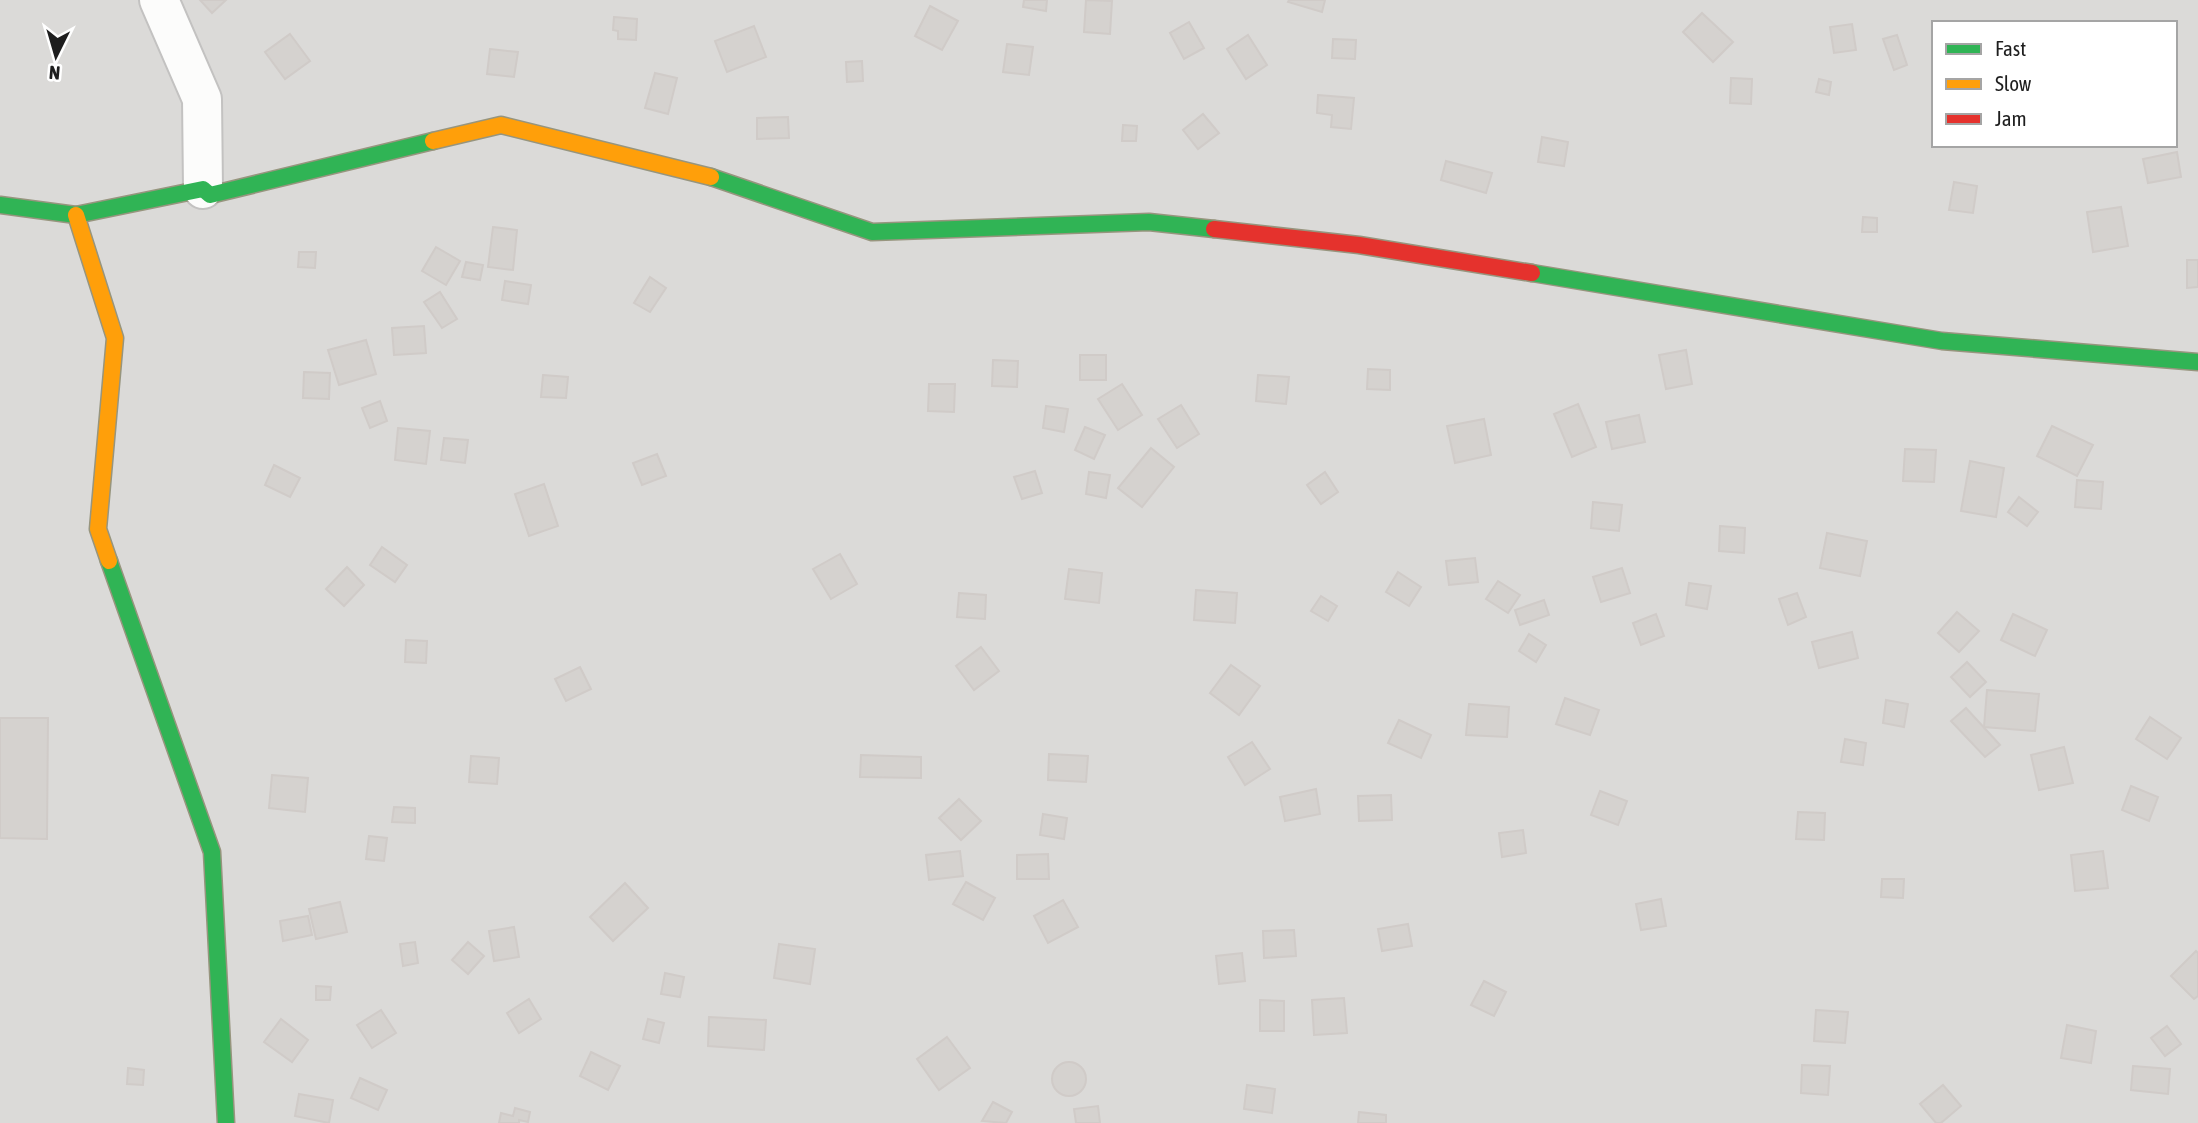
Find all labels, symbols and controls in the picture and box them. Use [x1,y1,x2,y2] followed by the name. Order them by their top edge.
[21,21,91,91] north arrow
[1932,21,2177,147] legend
[1995,36,2026,60] text: Fast
[48,61,61,84] text: N
[1995,71,2032,95] text: Slow
[1995,106,2027,130] text: Jam

